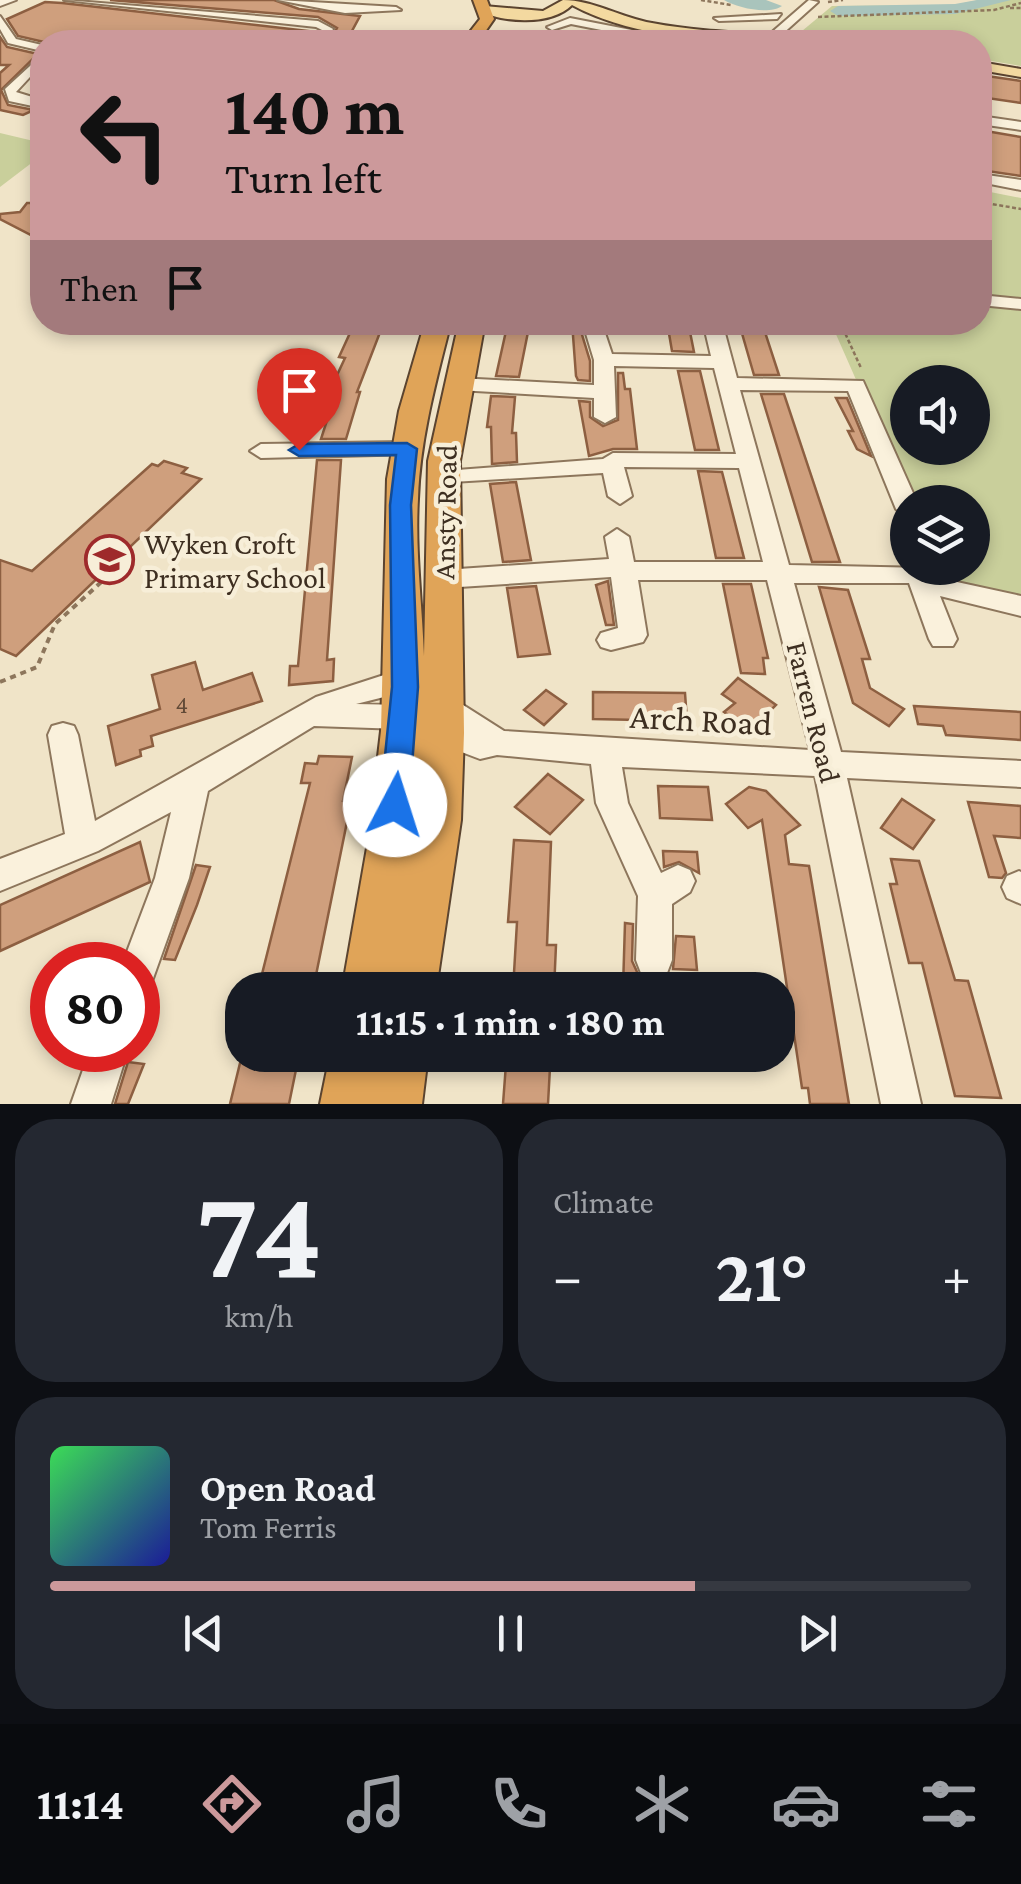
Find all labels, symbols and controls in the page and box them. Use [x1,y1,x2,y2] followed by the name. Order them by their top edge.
[60,70,190,200] icon: left
[225,71,404,149] text: 140 m
[225,153,382,203] text: Turn left
[158,260,213,315] icon: arrive
[60,267,138,309] text: Then
[257,348,342,451] pin
[272,363,327,418] icon: arrive
[890,365,990,585] map controls
[890,365,990,465] button: sound
[427,444,464,580] street label: Ansty Road
[890,485,990,585] button: layers
[144,527,326,595] place label: Wyken Croft Primary School
[83,534,135,586] school or university icon: Wyken Croft Primary School
[781,638,848,786] street label: Farren Road
[176,691,188,718] house number: 4
[629,697,773,743] street label: Arch Road
[343,753,447,857] position arrow
[30,942,160,1072] speed limit sign: 80
[356,1001,664,1043] text: 11:15 · 1 min · 180 m
[196,1160,322,1305] text: 74
[553,1184,654,1220] text: Climate
[715,1234,809,1317] text: 21°
[553,1246,582,1307] text: −
[942,1246,971,1307] text: +
[225,1298,294,1334] text: km/h
[200,1467,376,1509] text: Open Road
[200,1509,337,1545] text: Tom Ferris
[176,1606,231,1661] icon: previous
[483,1606,538,1661] icon: pause
[790,1606,845,1661] icon: next
[197,1769,267,1839] icon: directions
[341,1769,411,1839] icon: music
[484,1769,554,1839] icon: phone
[627,1769,697,1839] icon: climate
[771,1769,841,1839] icon: car
[914,1769,984,1839] icon: filters
[37,1779,124,1829] text: 11:14

